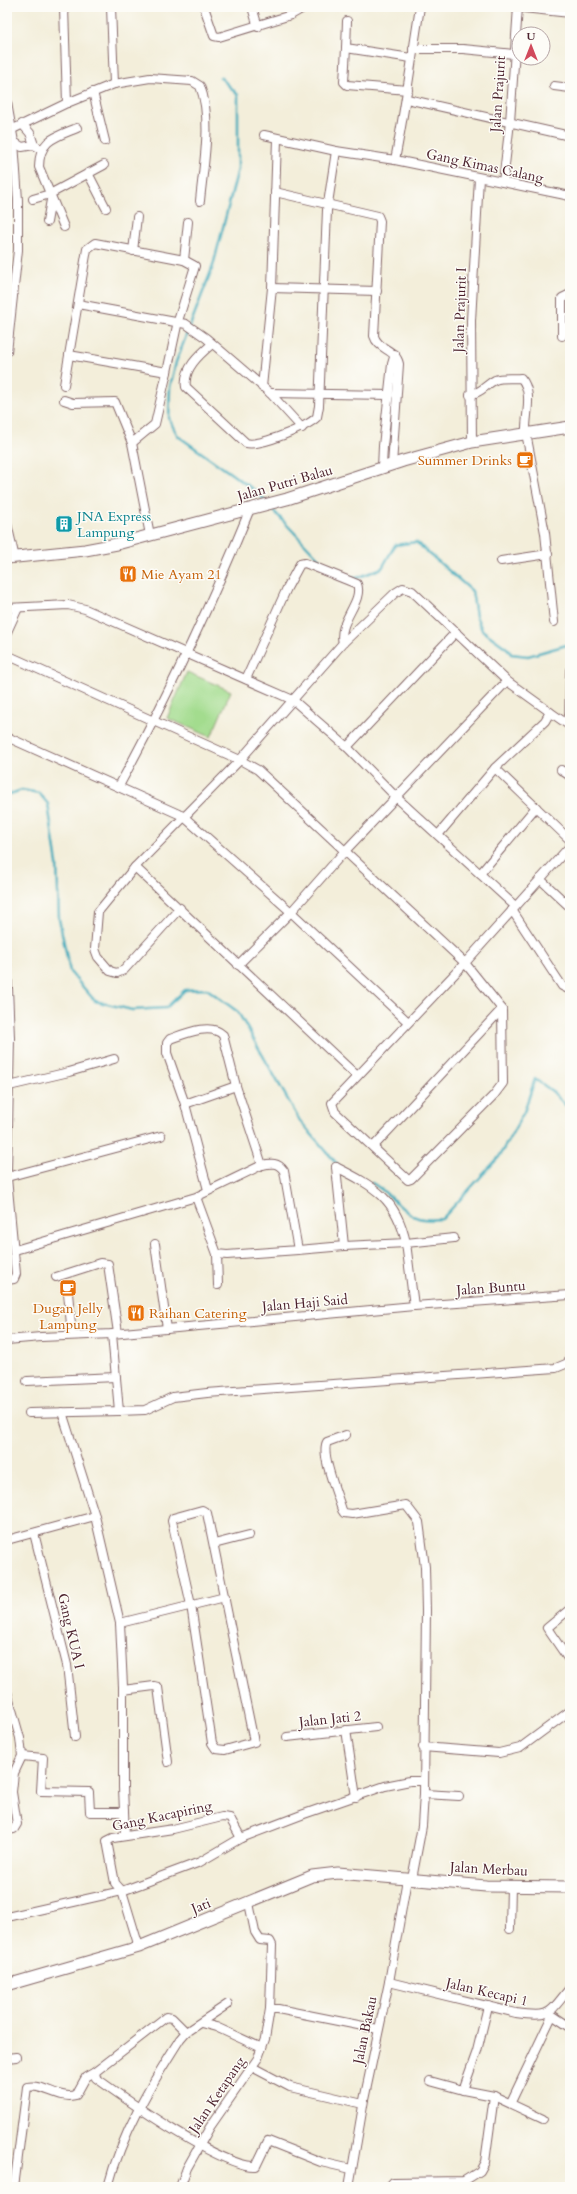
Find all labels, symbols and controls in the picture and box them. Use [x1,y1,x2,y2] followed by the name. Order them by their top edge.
[511,26,551,66] north arrow
[527,29,536,44] text: U
[486,55,510,135] street label: Jalan Prajurit
[425,144,546,188] street label: Gang Kimas Calang
[449,267,471,355] street label: Jalan Prajurit I
[515,450,535,470] cafe icon: Summer Drinks
[418,451,512,470] place label: Summer Drinks
[233,460,335,506] street label: Jalan Putri Balau
[75,507,152,542] place label: JNA Express Lampung
[54,514,74,534] building icon: JNA Express Lampung
[118,564,138,584] restaurant icon: Mie Ayam 21
[141,565,222,584] place label: Mie Ayam 21
[454,1276,527,1300] street label: Jalan Buntu
[58,1278,78,1298] cafe icon: Dugan Jelly Lampung
[259,1290,349,1316] street label: Jalan Haji Said
[33,1299,104,1334] place label: Dugan Jelly Lampung
[126,1303,146,1323] restaurant icon: Raihan Catering
[149,1304,247,1323] place label: Raihan Catering
[53,1591,89,1671] street label: Gang KUA I
[296,1706,362,1732] street label: Jalan Jati 2
[110,1796,214,1836] street label: Gang Kacapiring
[448,1857,529,1881] street label: Jalan Merbau
[187,1894,213,1919] street label: Jati
[442,1973,530,2011] street label: Jalan Kecapi 1
[348,1994,382,2068] street label: Jalan Bakau
[183,2053,250,2139] street label: Jalan Ketapang

